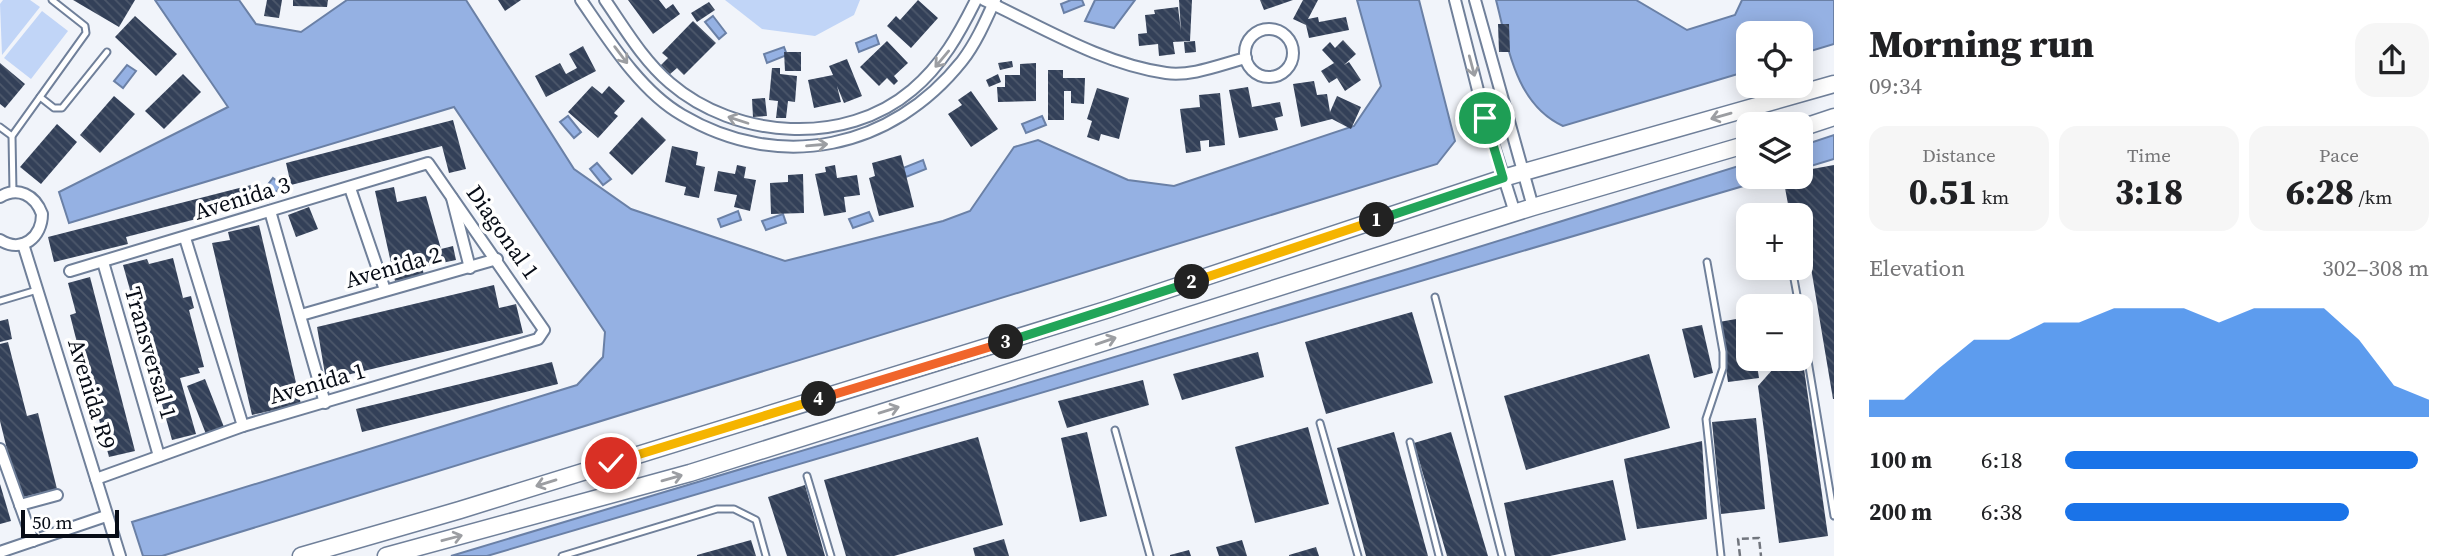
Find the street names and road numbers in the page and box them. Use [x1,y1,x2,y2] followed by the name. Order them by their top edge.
[190,168,294,228] street label: Avenida 3
[459,178,547,286] street label: Diagonal 1
[341,238,445,296] street label: Avenida 2
[117,283,185,423] street label: Transversal 1
[60,335,124,453] street label: Avenida R9
[265,354,369,412] street label: Avenida 1

